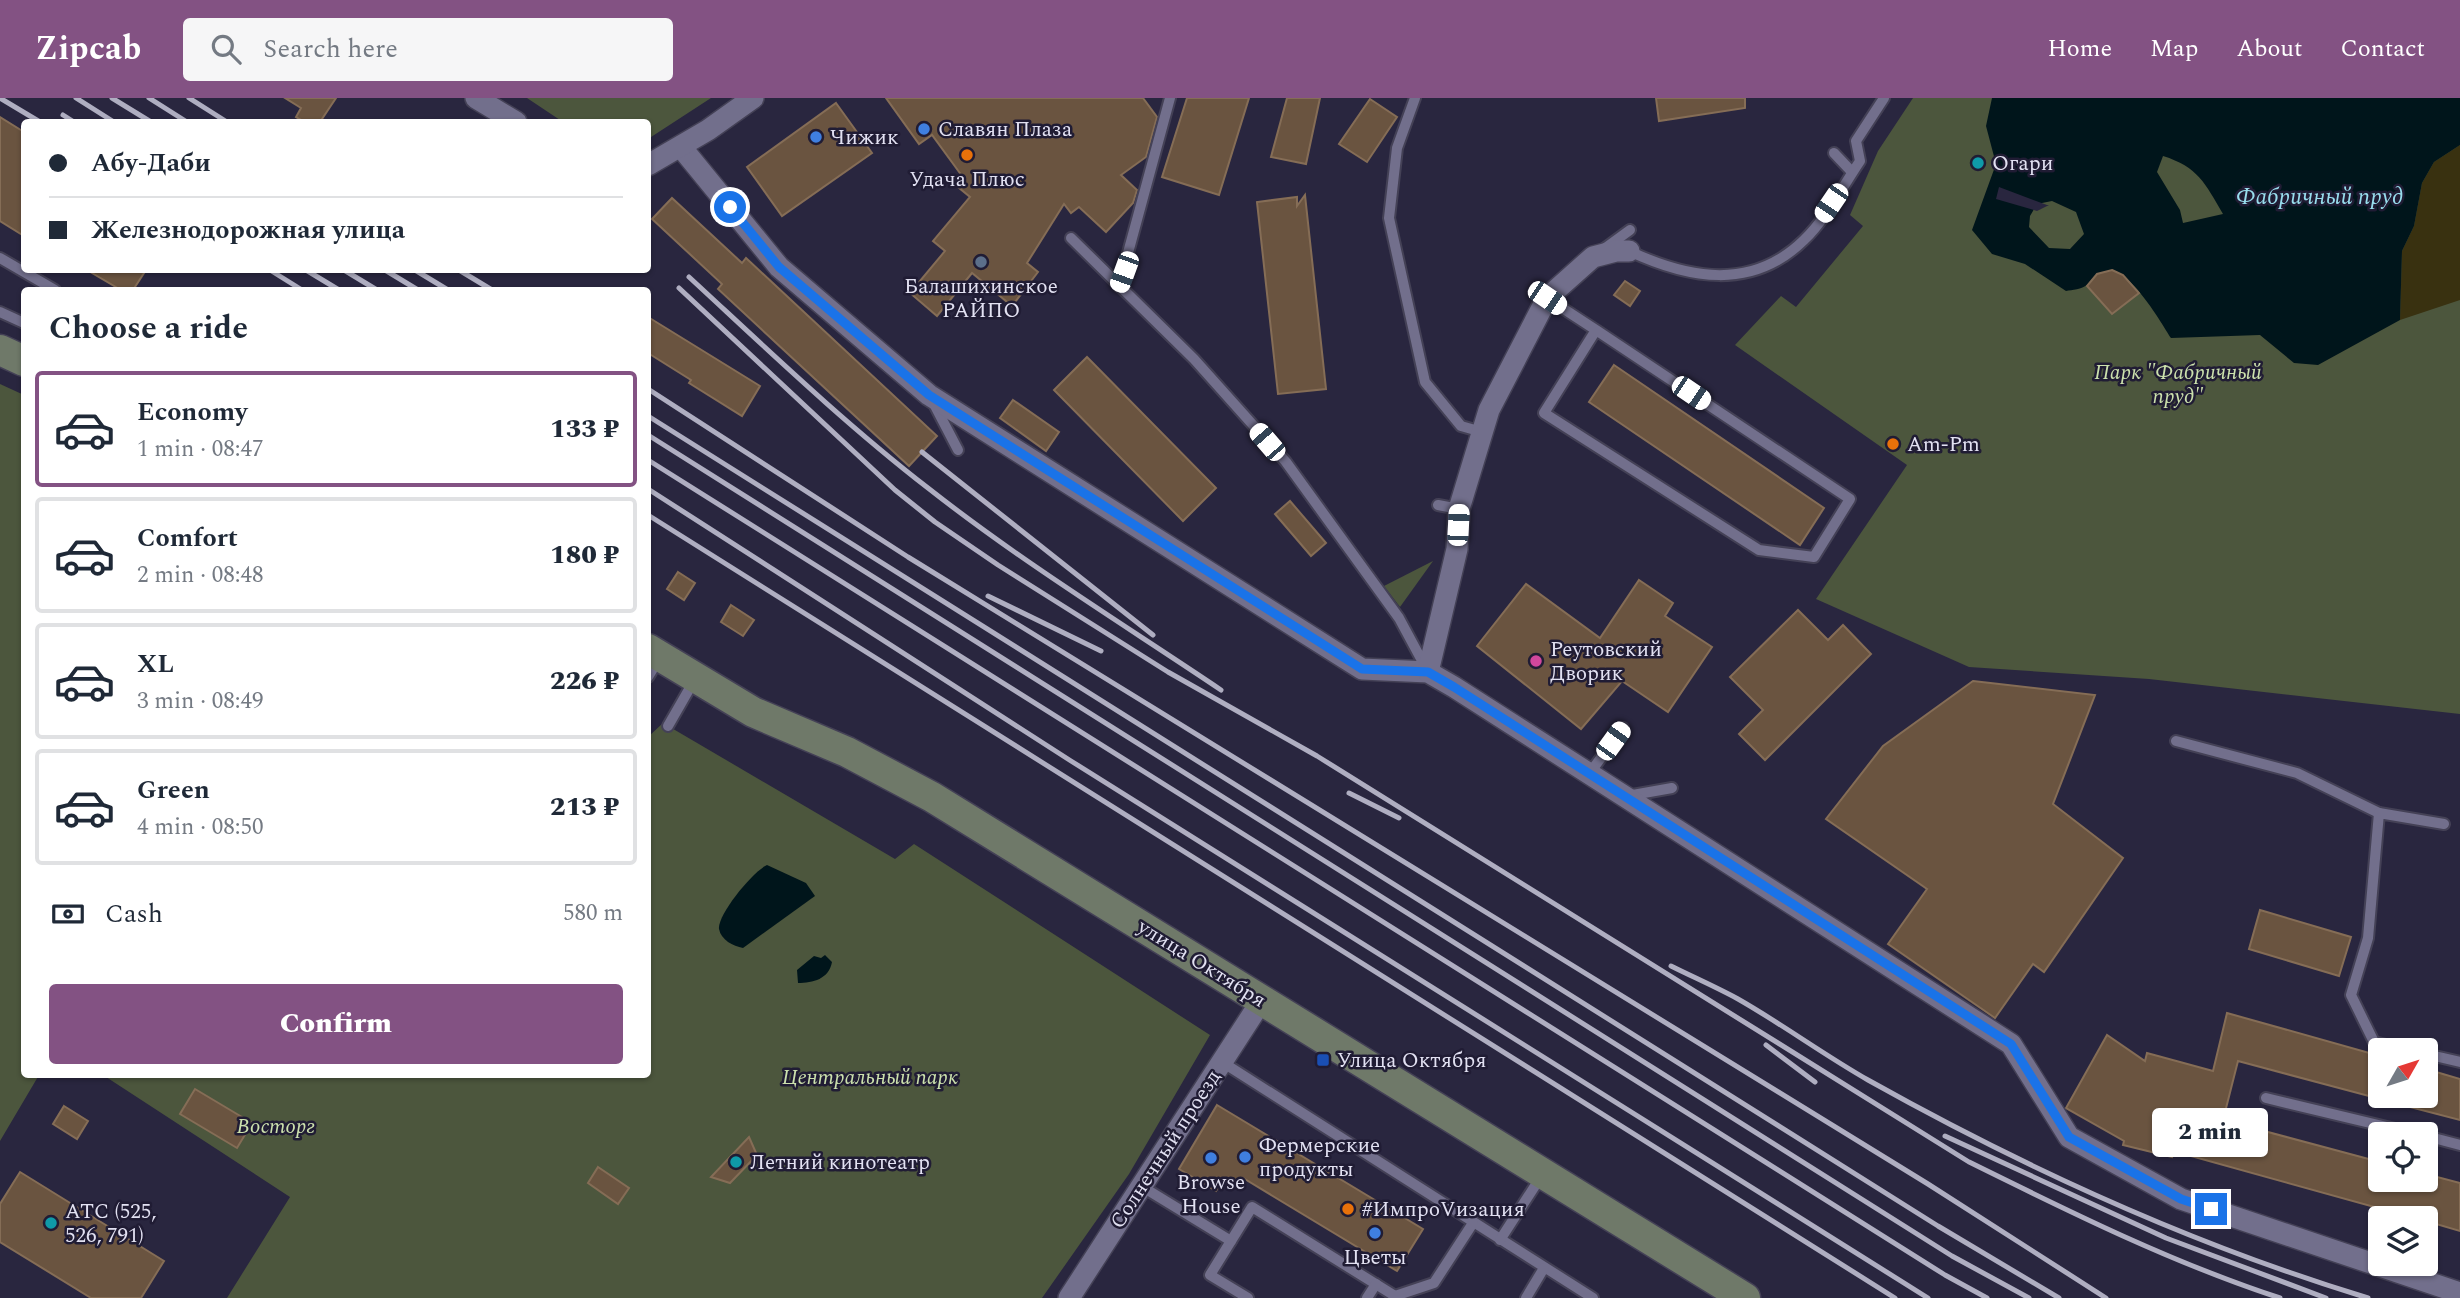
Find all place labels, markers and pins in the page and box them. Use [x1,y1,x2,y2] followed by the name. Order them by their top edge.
[938,114,1073,146] place label: Славян Плаза
[916,121,932,137] marker: Славян Плаза
[830,122,899,154] place label: Чижик
[808,129,824,145] marker: Чижик
[959,147,975,163] marker: Удача Плюс
[1992,148,2053,180] place label: Огари
[1970,155,1986,171] marker: Огари
[909,164,1025,196] place label: Удача Плюс
[973,254,989,270] marker: Балашихинское РАЙПО
[904,271,1058,327] place label: Балашихинское РАЙПО
[1907,429,1980,461] place label: Am-Pm
[1885,436,1901,452] marker: Am-Pm
[1550,634,1662,690] place label: Реутовский Дворик
[1528,653,1544,669] marker: Реутовский Дворик
[1337,1045,1486,1077] place label: Улица Октября
[1315,1052,1331,1068] marker: Улица Октября
[1259,1130,1380,1186] place label: Фермерские продукты
[750,1147,930,1179] place label: Летний кинотеатр
[1237,1149,1253,1165] marker: Фермерские продукты
[1203,1150,1219,1166] marker: Browse House
[728,1154,744,1170] marker: Летний кинотеатр
[1177,1167,1245,1223] place label: Browse House
[1362,1194,1525,1226] place label: #ИмпроVизация
[65,1196,157,1252] place label: АТС (525, 526, 791)
[1340,1201,1356,1217] marker: #ИмпроVизация
[43,1215,59,1231] marker: АТС (525, 526, 791)
[1367,1225,1383,1241] marker: Цветы
[1344,1242,1406,1274] place label: Цветы

